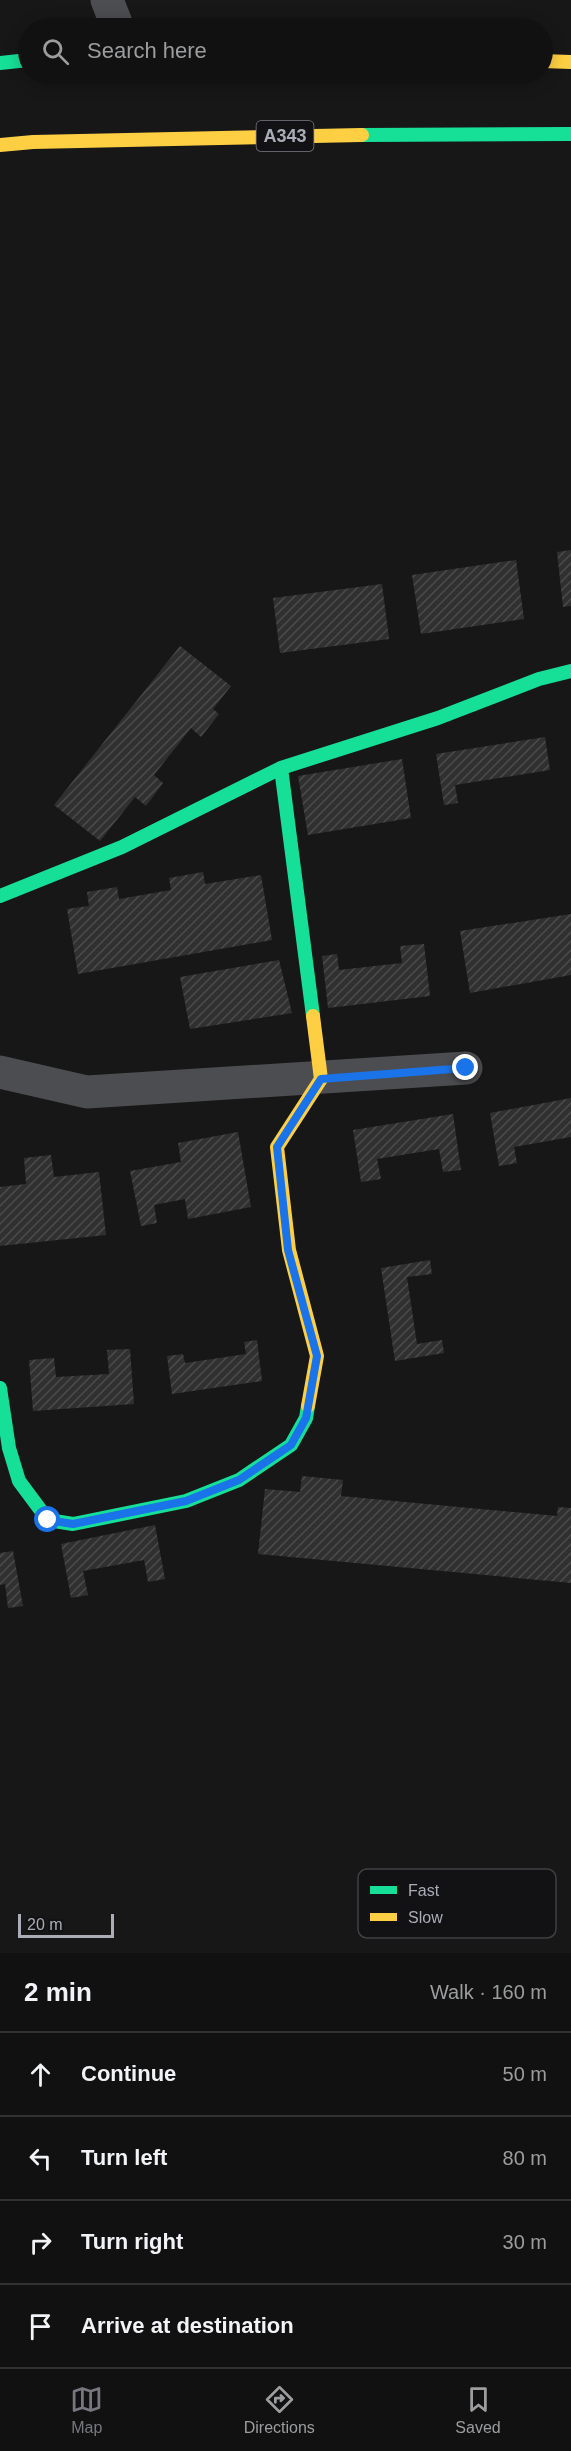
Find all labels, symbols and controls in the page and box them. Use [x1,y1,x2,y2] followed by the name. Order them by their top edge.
[18,18,553,84] search box
[39,35,72,68] icon: search
[87,38,207,63] text: Search here
[256,121,314,151] road number: A343
[452,1054,478,1080] route end
[34,1506,60,1532] route start
[358,1869,556,1938] legend
[408,1882,440,1899] text: Fast
[408,1909,443,1926] text: Slow
[18,1911,114,1938] scale bar
[27,1916,63,1933] text: 20 m
[24,1977,92,2007] text: 2 min
[430,1981,547,2003] text: Walk · 160 m
[24,2058,57,2091] icon: ahead
[81,2061,176,2086] text: Continue
[503,2063,547,2085] text: 50 m
[24,2142,57,2175] icon: left
[81,2145,167,2170] text: Turn left
[503,2147,547,2169] text: 80 m
[24,2226,57,2259] icon: right
[81,2229,183,2254] text: Turn right
[503,2231,547,2253] text: 30 m
[24,2310,57,2343] icon: arrive
[81,2313,294,2338] text: Arrive at destination
[70,2383,103,2437] tab: Map
[244,2383,315,2437] tab: Directions
[455,2383,501,2437] tab: Saved

